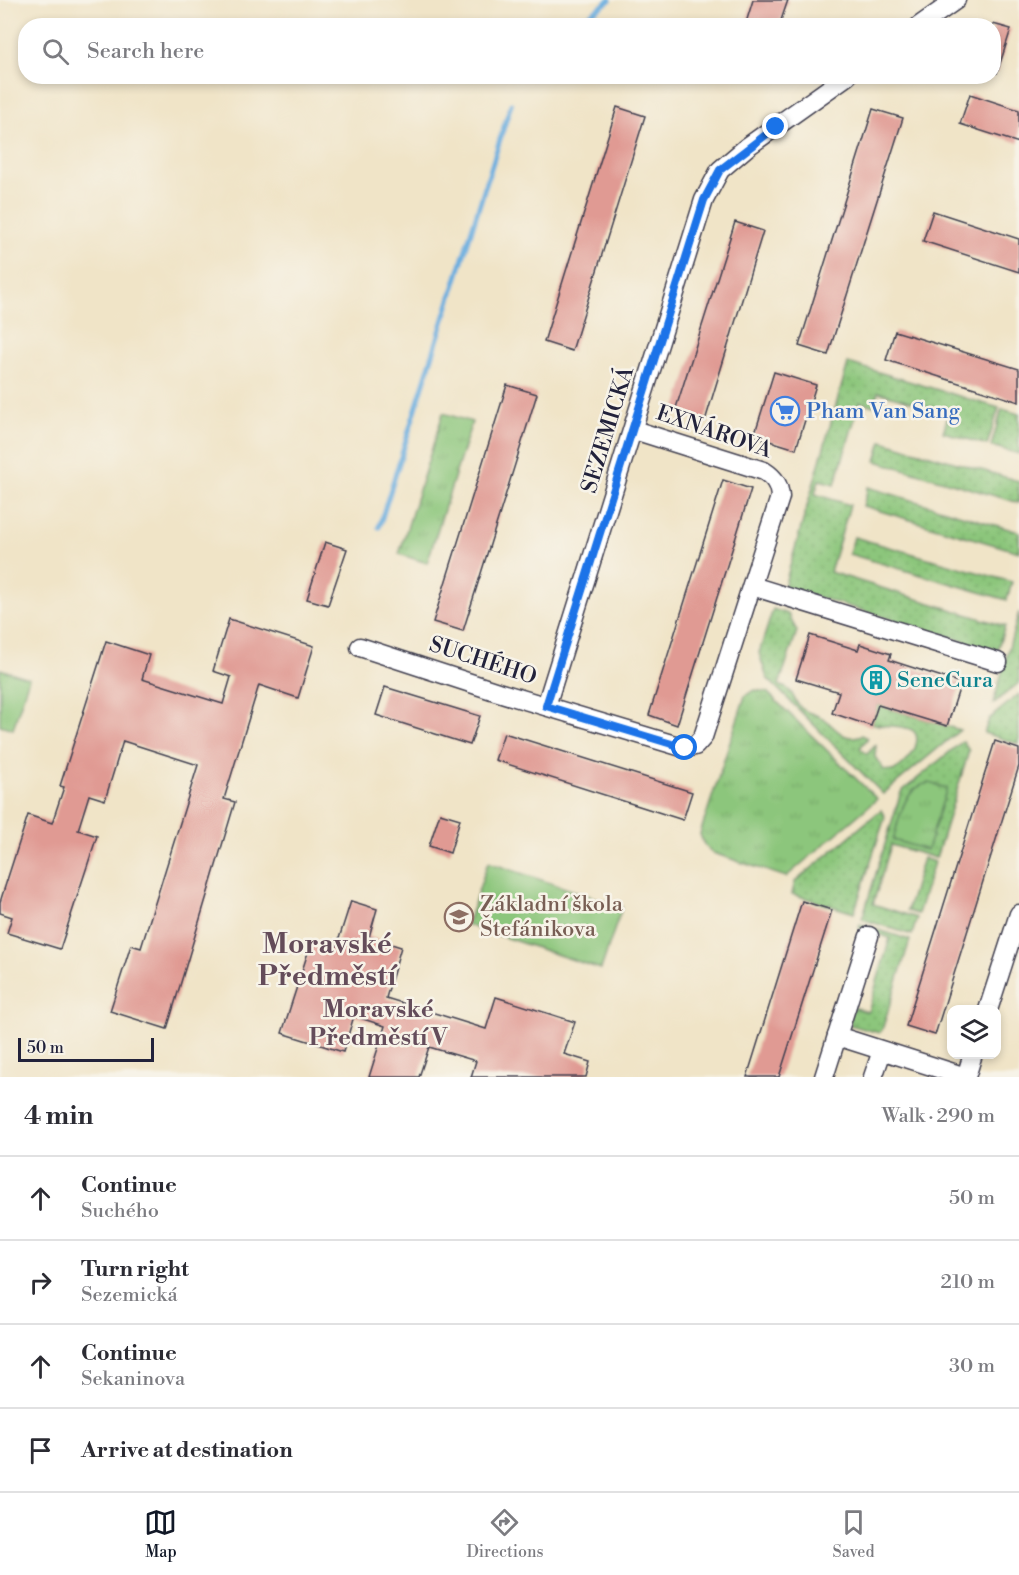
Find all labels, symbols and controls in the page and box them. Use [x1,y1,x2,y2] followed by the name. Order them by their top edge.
[18,18,1001,84] search box
[39,35,72,68] icon: search
[87,38,204,65] text: Search here
[762,113,788,139] route end
[575,362,640,496] street label: SEZEMICKÁ
[769,395,801,427] supermarket icon: Pham Van Sang
[806,398,961,425] place label: Pham Van Sang
[653,399,777,465] street label: EXNÁROVA
[426,630,540,691] street label: SUCHÉHO
[860,664,892,696] building icon: SeneCura
[897,667,994,694] place label: SeneCura
[671,734,697,760] route start
[480,891,624,943] place label: Základní škola Štefánikova
[443,901,475,933] school or university icon: Základní škola Štefánikova
[258,927,398,994] district label: Moravské Předměstí
[309,995,448,1053] district label: Moravské Předměstí V
[947,1005,1001,1059] map controls
[947,1005,1001,1059] button: layers
[18,1035,154,1062] scale bar
[27,1038,64,1058] text: 50 m
[24,1100,94,1132] text: 4 min
[882,1104,995,1129] text: Walk · 290 m
[81,1172,177,1199] text: Continue
[24,1182,57,1215] icon: ahead
[949,1186,995,1211] text: 50 m
[81,1199,159,1224] text: Suchého
[81,1256,189,1283] text: Turn right
[24,1266,57,1299] icon: right
[940,1270,995,1295] text: 210 m
[81,1283,178,1308] text: Sezemická
[81,1340,177,1367] text: Continue
[24,1350,57,1383] icon: ahead
[949,1354,995,1379] text: 30 m
[81,1367,185,1392] text: Sekaninova
[24,1434,57,1467] icon: arrive
[81,1437,293,1464] text: Arrive at destination
[144,1506,177,1562] tab: Map
[466,1506,544,1562] tab: Directions
[832,1506,875,1562] tab: Saved

